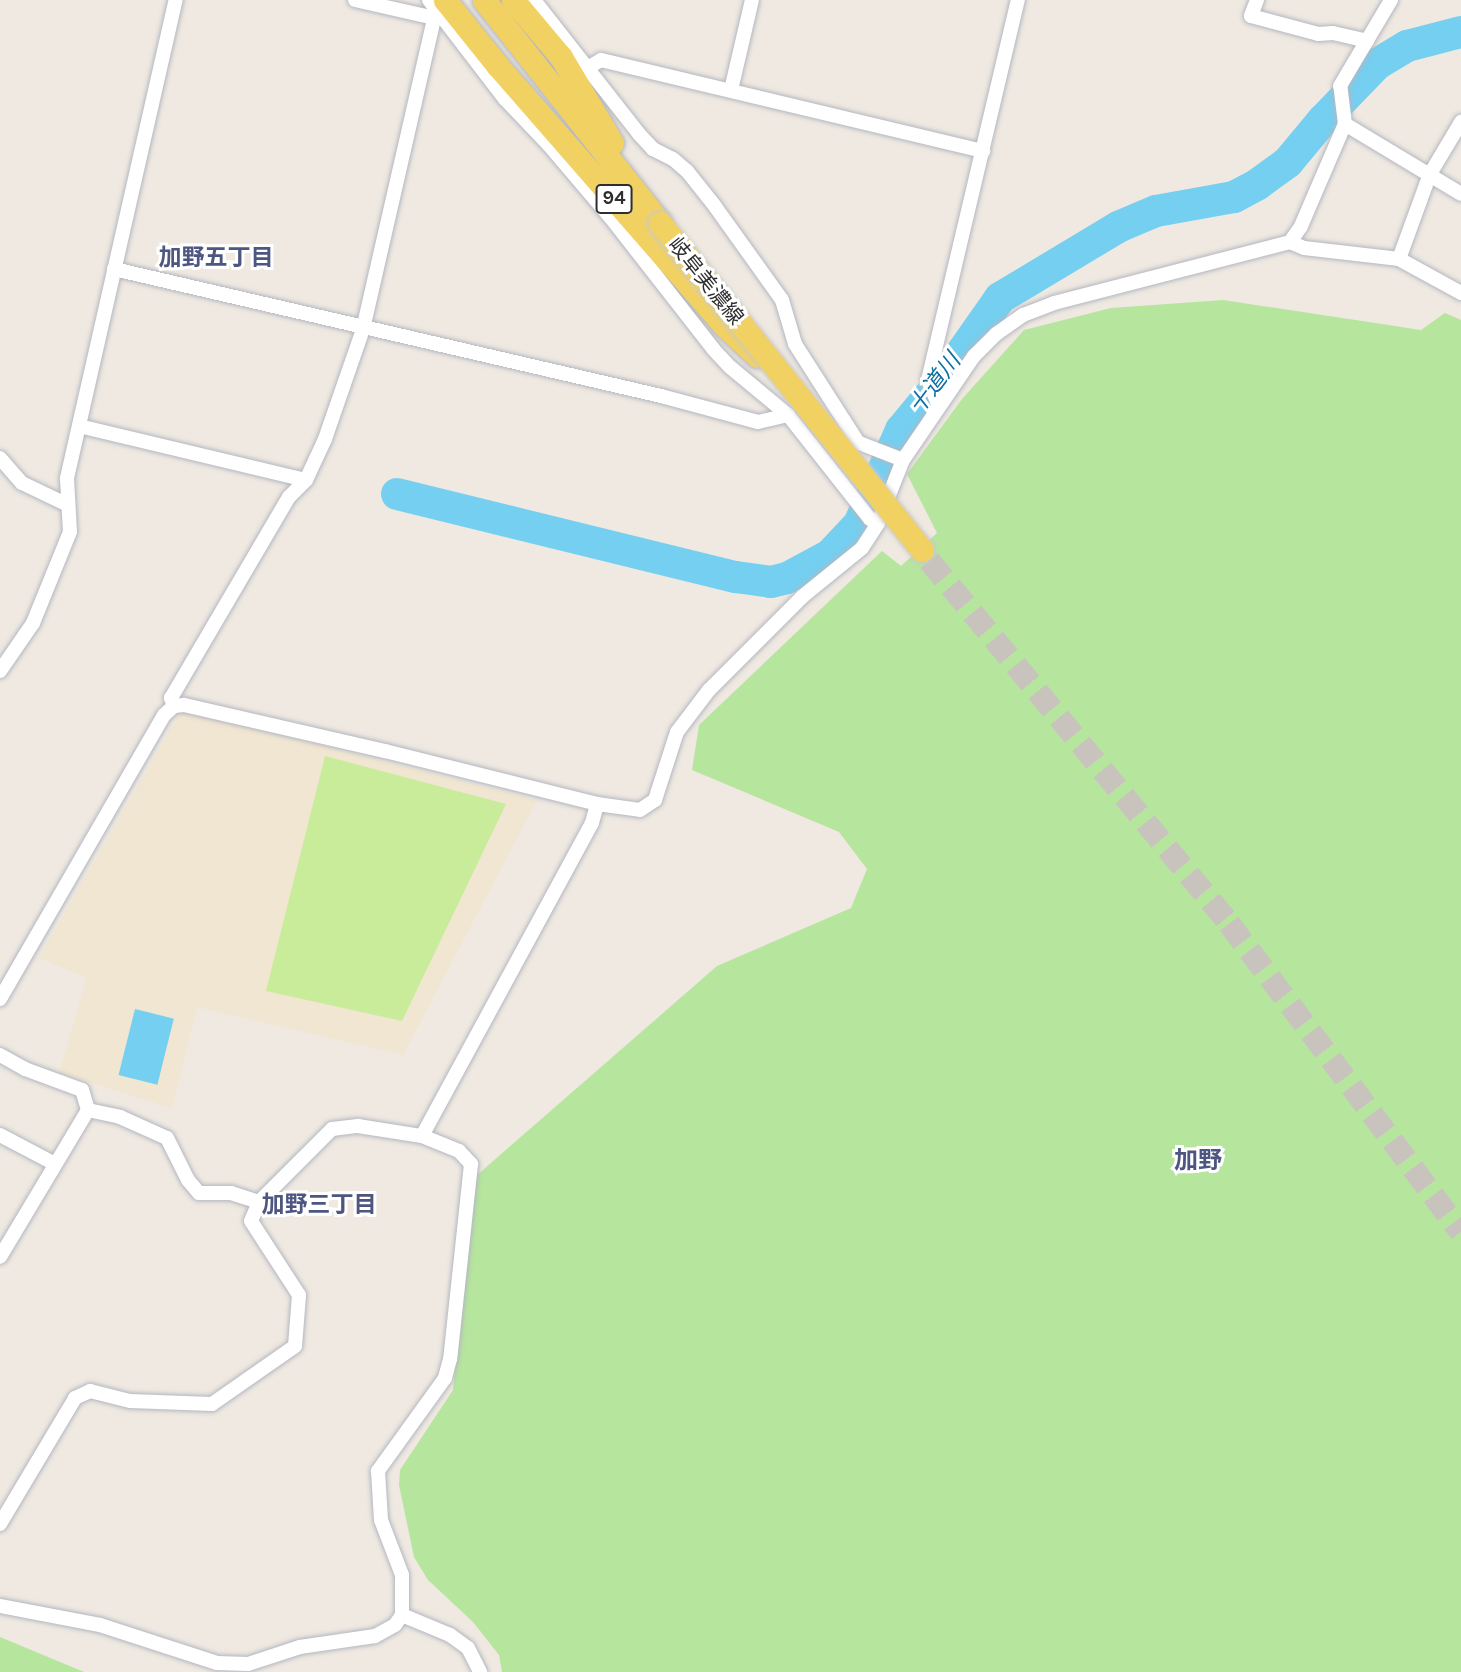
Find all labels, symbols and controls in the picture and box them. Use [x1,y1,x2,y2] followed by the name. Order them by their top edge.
[595,183,633,214] road number: 94
[663,232,749,330] street label: 岐阜美濃線
[159,244,273,272] district label: 加野五丁目
[903,348,967,420] water label: 十道川
[1174,1147,1222,1175] district label: 加野
[262,1191,376,1219] district label: 加野三丁目

